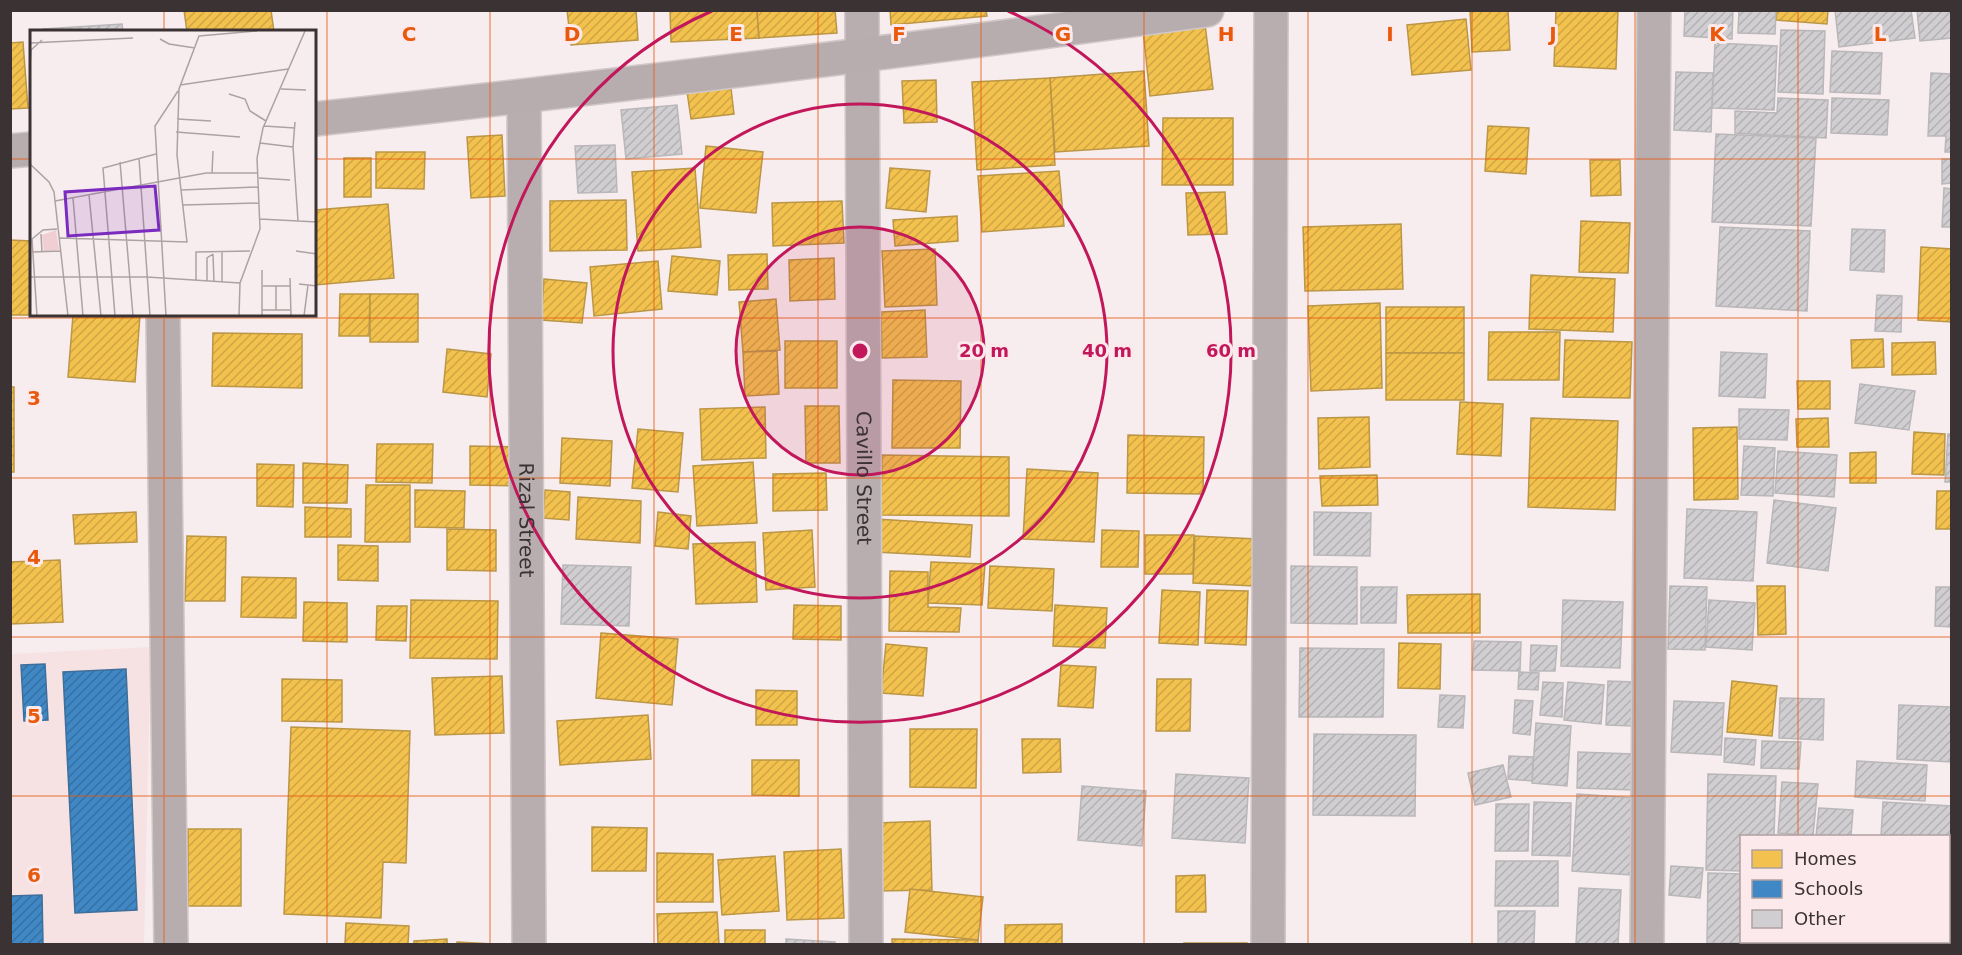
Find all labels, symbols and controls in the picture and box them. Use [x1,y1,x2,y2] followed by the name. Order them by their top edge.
[402,22,416,46] text: C
[564,22,580,46] text: D
[729,22,743,46] text: E
[892,22,906,46] text: F
[1055,22,1071,46] text: G
[1218,22,1234,46] text: H
[1386,22,1394,46] text: I
[1547,22,1557,46] text: J
[1709,22,1726,46] text: K
[1874,22,1887,46] text: L
[30,30,316,316] inset map
[959,340,1009,361] text: 20 m
[1082,340,1132,361] text: 40 m
[1206,340,1256,361] text: 60 m
[850,341,870,361] centre of rings
[27,386,41,410] text: 3
[852,411,876,545] street label: Cavillo Street
[514,462,539,578] street label: Rizal Street
[27,545,41,569] text: 4
[27,704,41,728] text: 5
[1740,835,1950,943] legend
[1794,848,1857,869] text: Homes
[27,863,41,887] text: 6
[1794,878,1863,899] text: Schools
[1794,908,1846,929] text: Other

